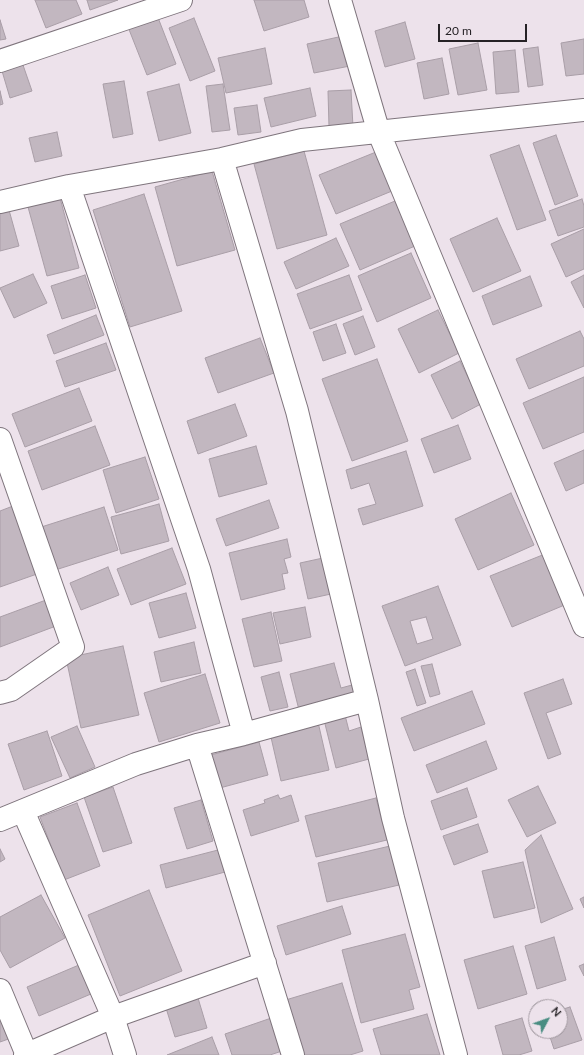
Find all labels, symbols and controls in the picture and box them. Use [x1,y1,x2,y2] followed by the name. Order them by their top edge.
[440,16,529,42] scale bar
[445,23,472,38] text: 20 m
[528,999,568,1039] north arrow
[549,1004,564,1019] text: N

